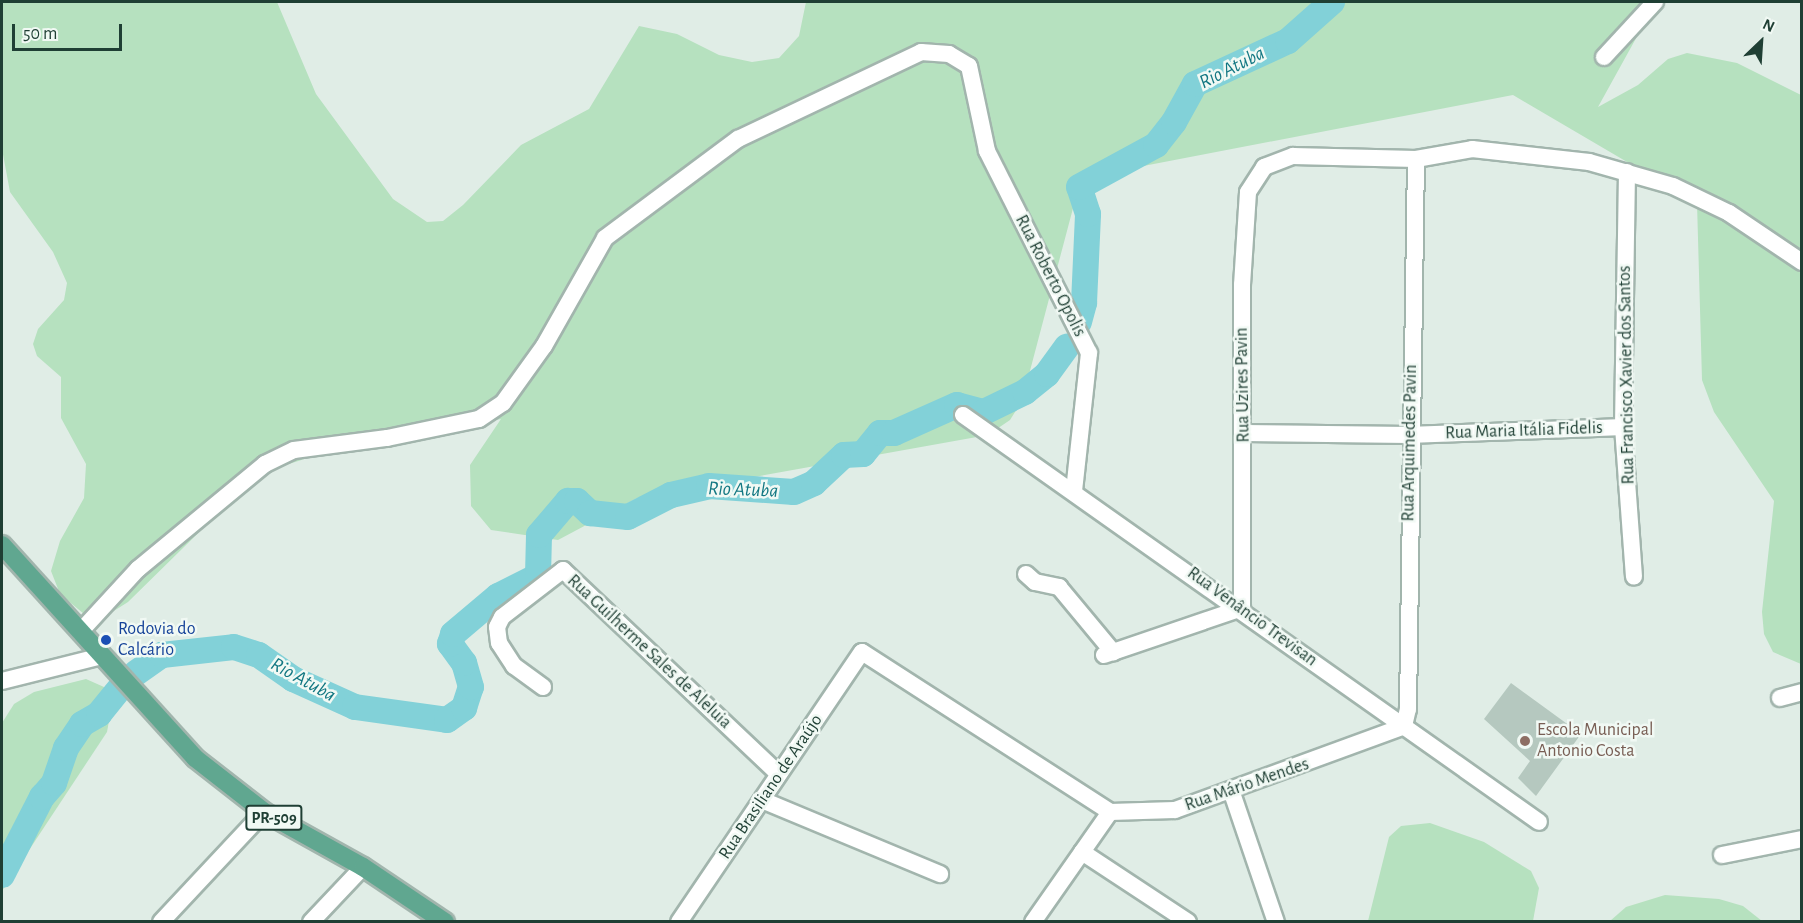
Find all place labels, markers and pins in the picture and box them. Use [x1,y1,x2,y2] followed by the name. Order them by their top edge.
[118,619,196,662] place label: Rodovia do Calcário
[99,633,113,647] marker: Rodovia do Calcário
[1537,720,1654,762] place label: Escola Municipal Antonio Costa
[1518,734,1532,748] marker: Escola Municipal Antonio Costa

